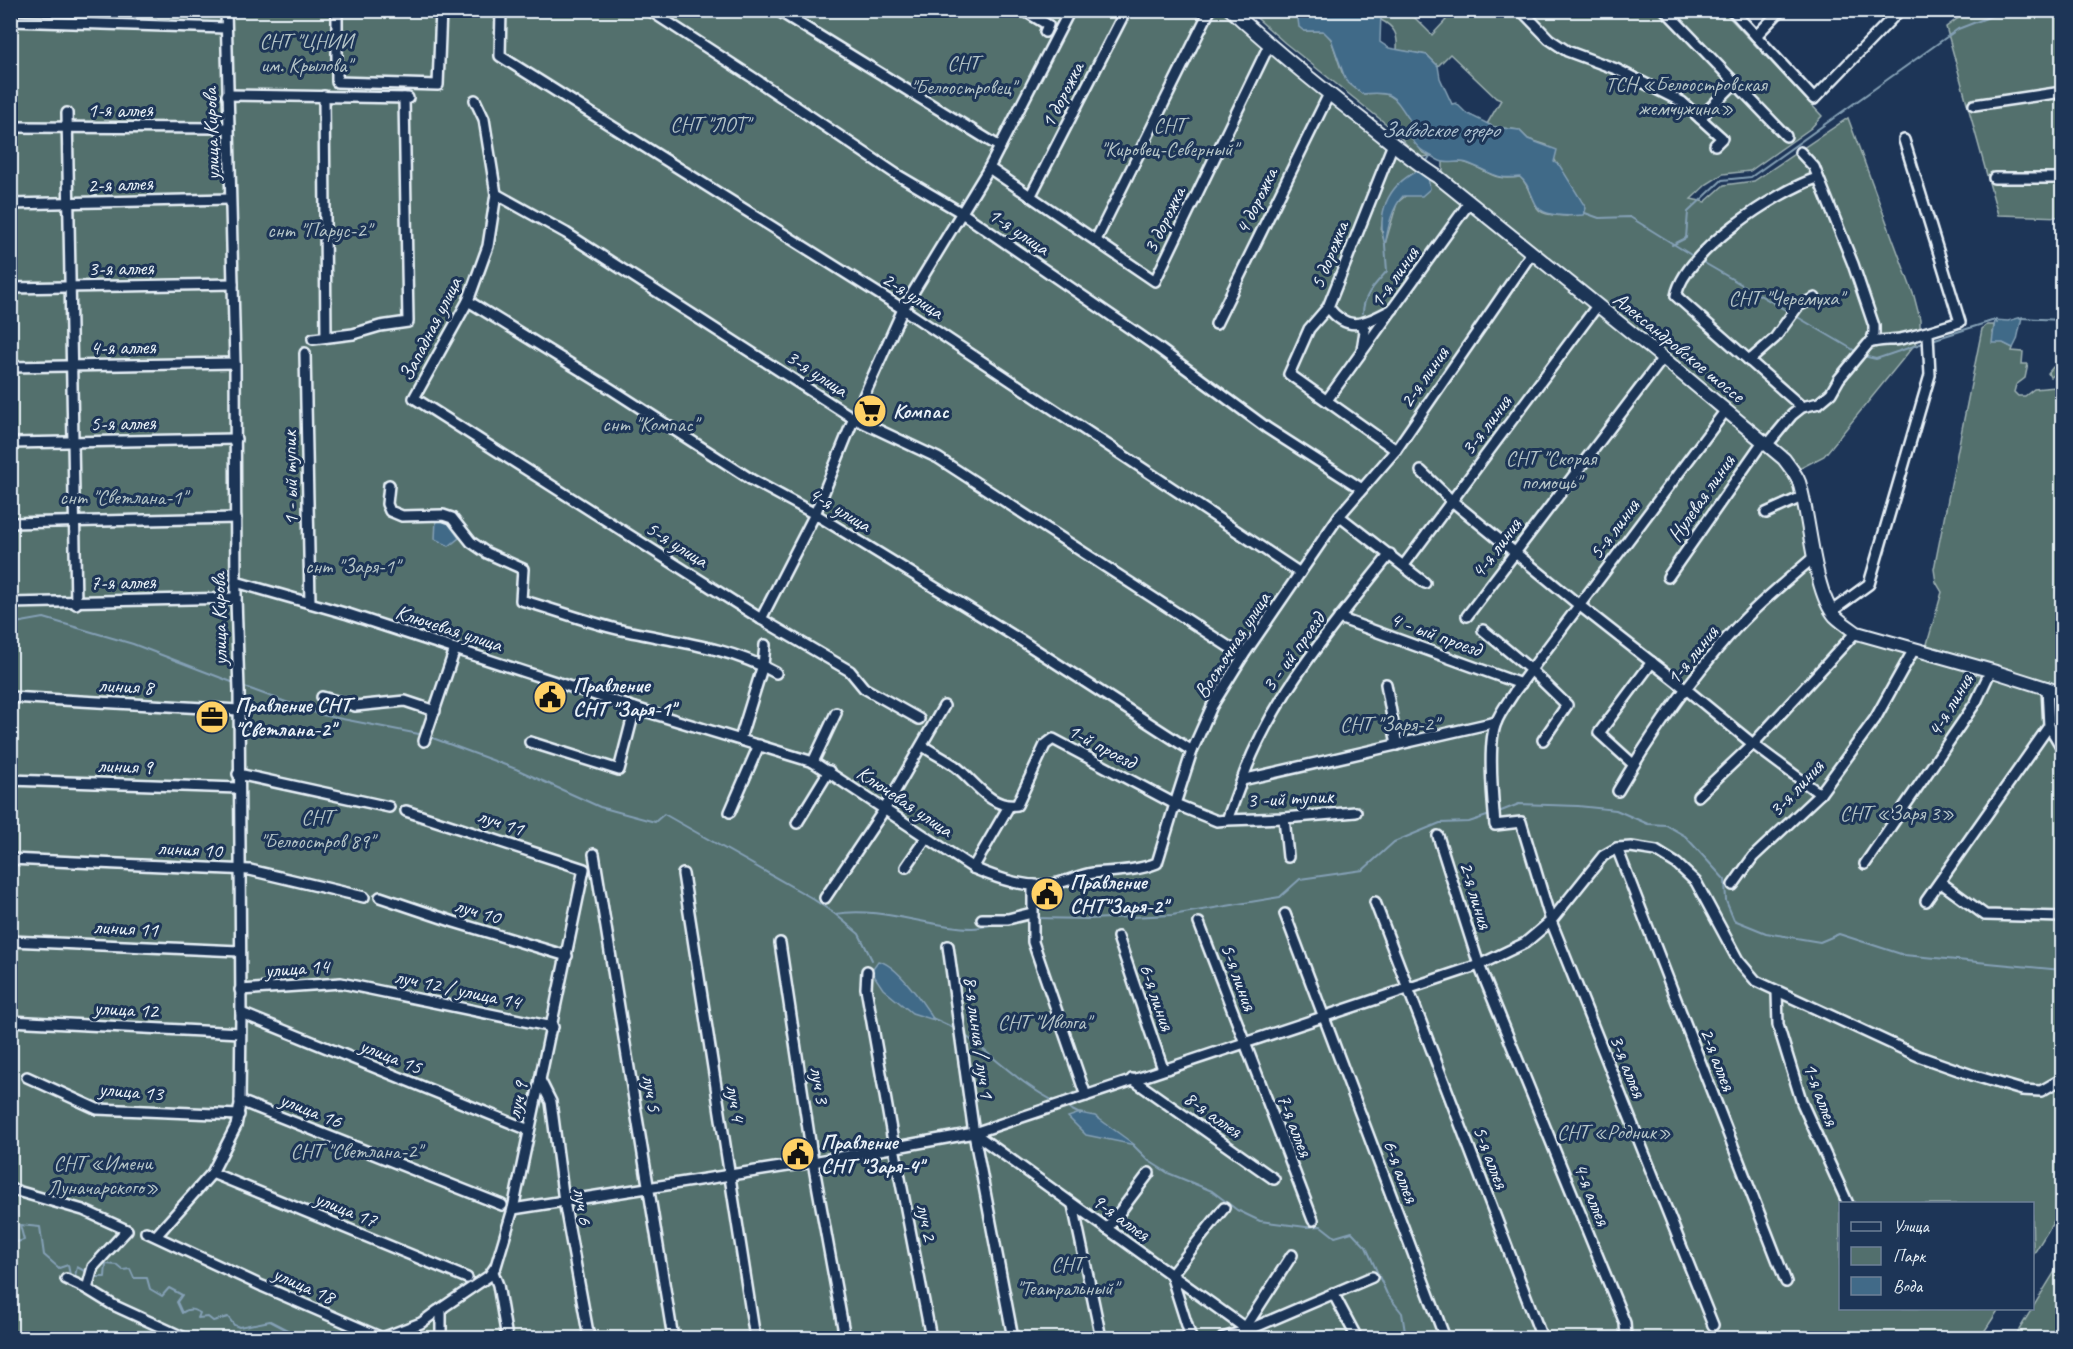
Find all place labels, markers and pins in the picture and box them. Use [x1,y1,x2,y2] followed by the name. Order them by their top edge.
[852,393,888,429] supermarket icon: Компас
[893,398,949,424] place label: Компас
[573,672,680,722] place label: Правление СНТ "Заря-1"
[532,679,568,715] public building icon: Правление СНТ "Заря-1"
[235,692,356,742] place label: Правление СНТ "Светлана-2"
[194,699,230,735] office icon: Правление СНТ "Светлана-2"
[1070,869,1172,919] place label: Правление СНТ"Заря-2"
[1029,876,1065,912] public building icon: Правление СНТ"Заря-2"
[821,1129,928,1179] place label: Правление СНТ "Заря-4"
[780,1136,816,1172] public building icon: Правление СНТ "Заря-4"

